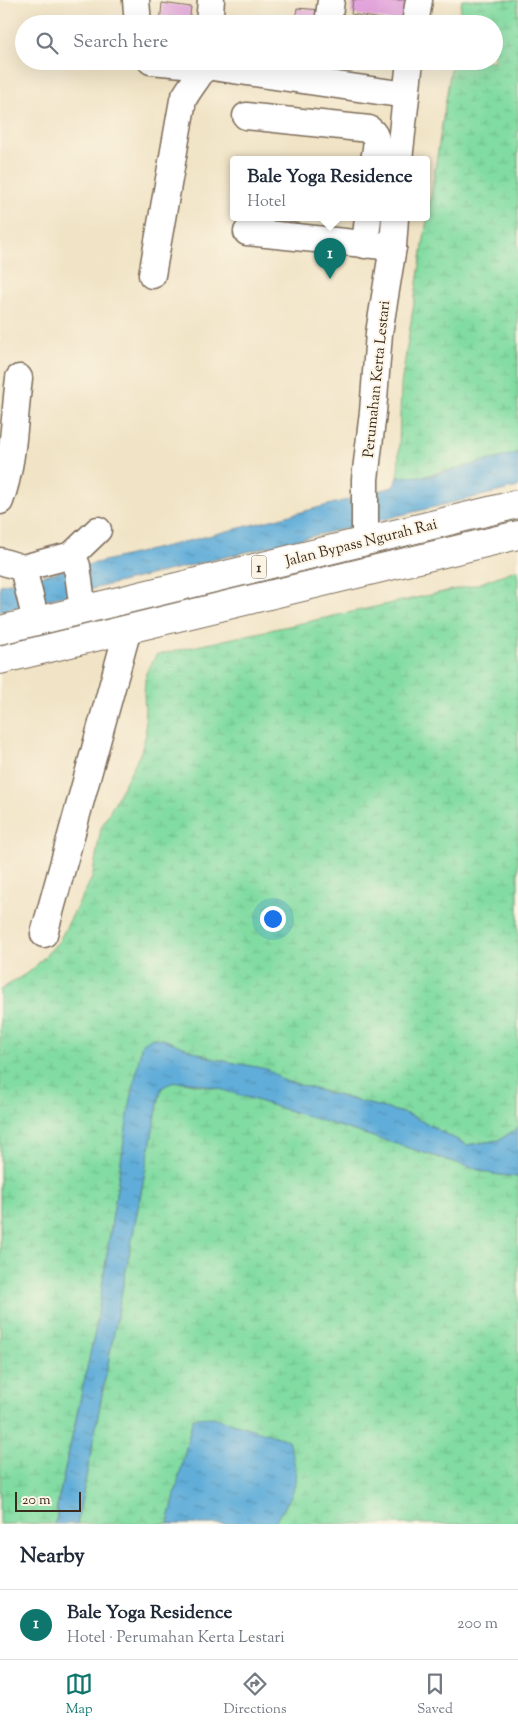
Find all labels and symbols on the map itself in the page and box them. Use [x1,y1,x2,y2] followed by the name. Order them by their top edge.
[314,238,346,279] pin: 1
[359,300,396,459] street label: Perumahan Kerta Lestari
[282,514,439,573] street label: Jalan Bypass Ngurah Rai
[252,556,266,578] road number: 1
[260,906,286,932] your location
[15,1489,81,1512] scale bar

